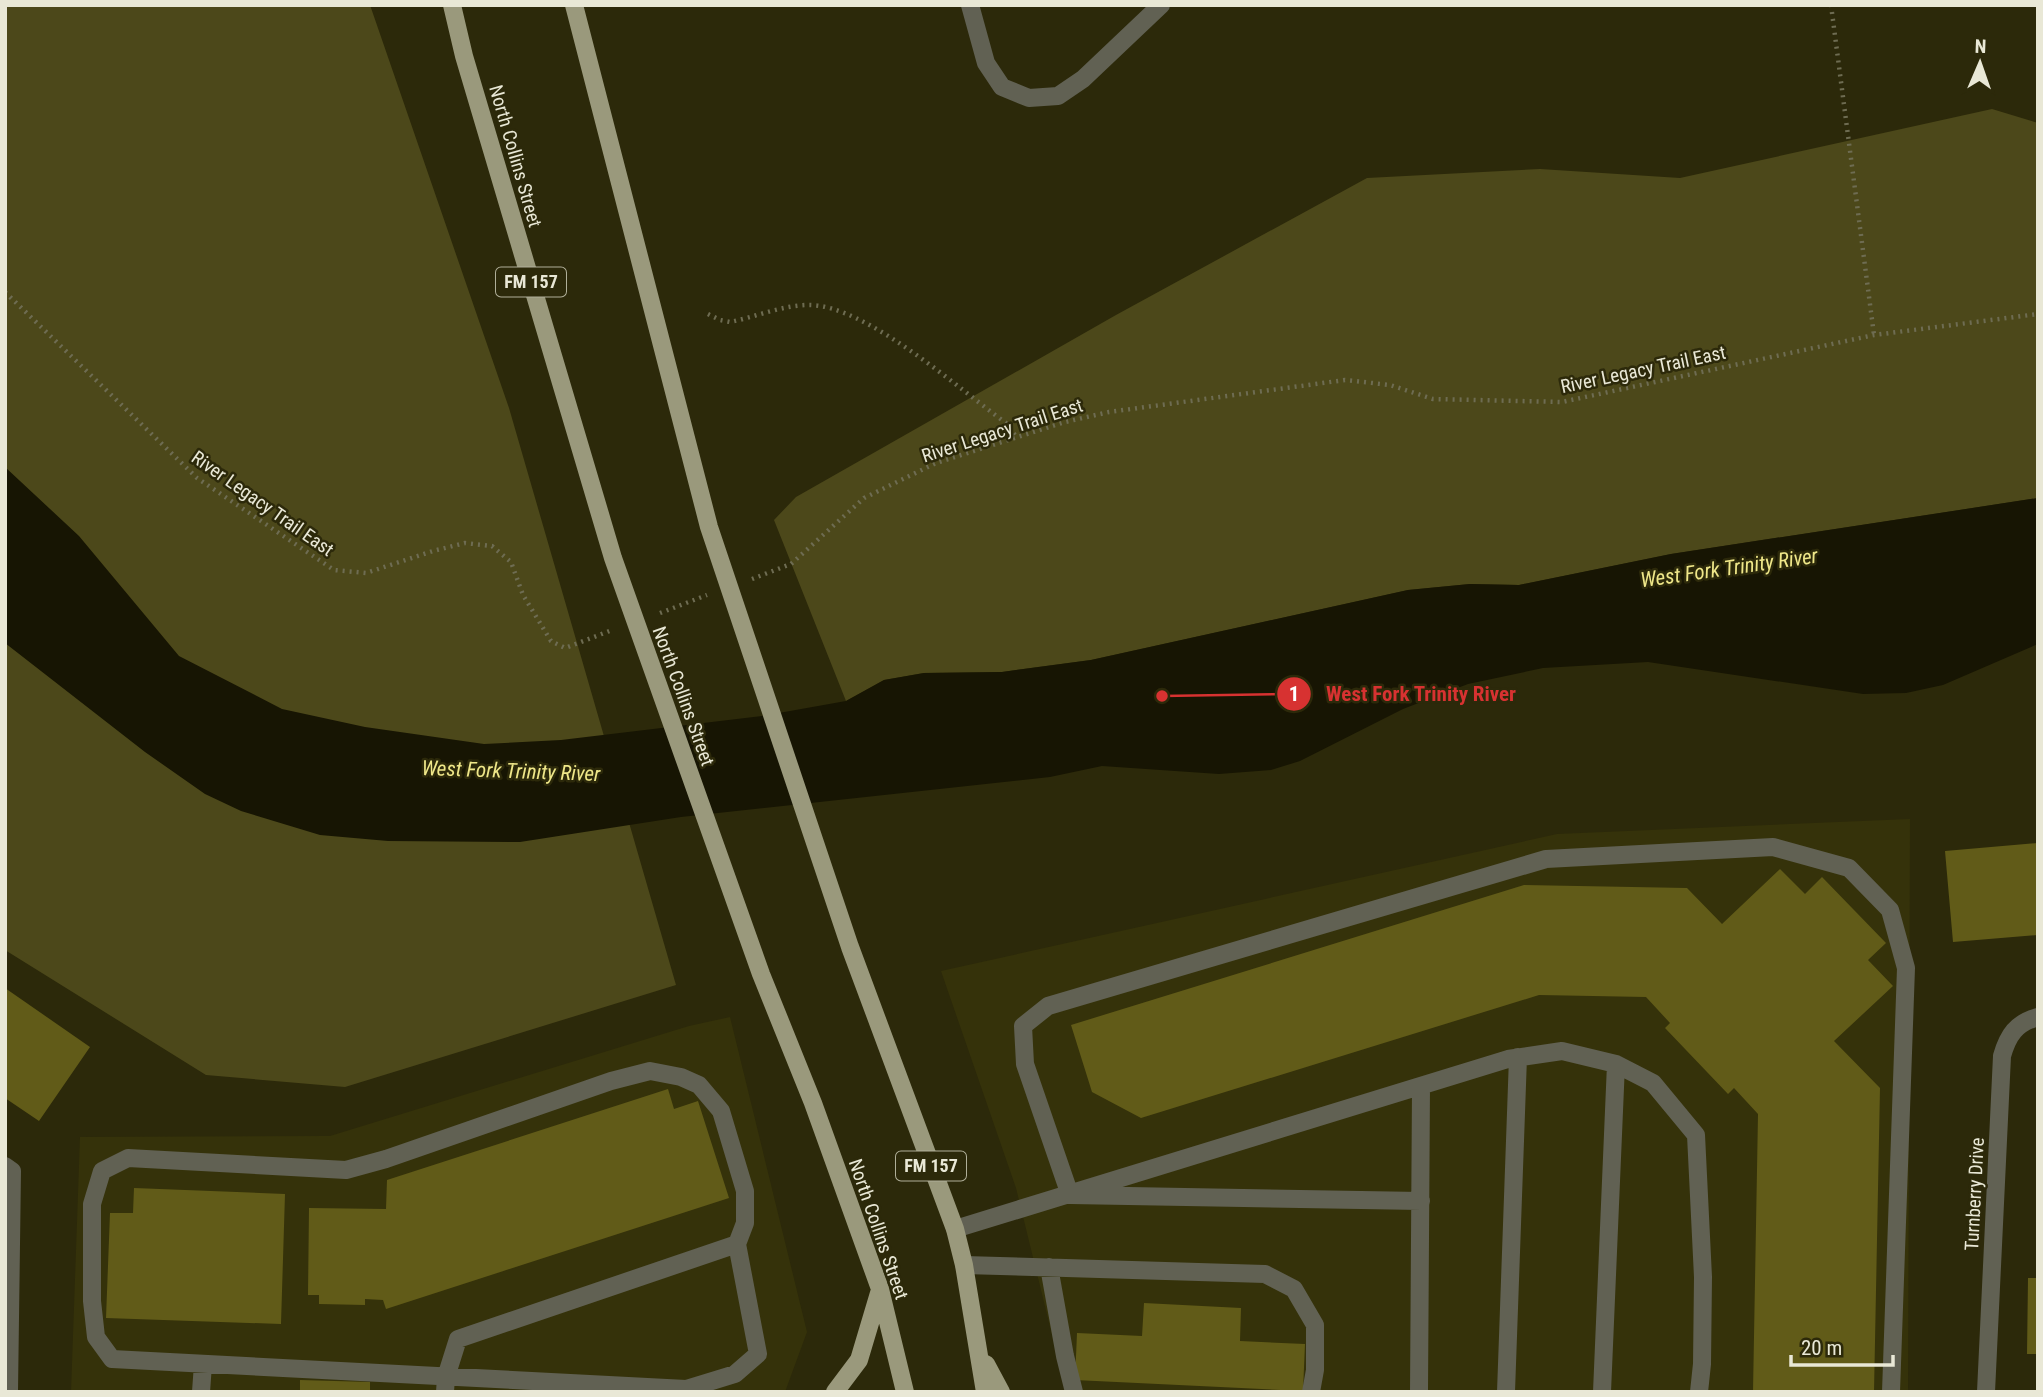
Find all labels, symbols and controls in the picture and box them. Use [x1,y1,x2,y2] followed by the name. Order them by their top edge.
[1945,28,2015,98] north arrow
[1974,35,1987,58] text: N
[484,82,547,230] street label: North Collins Street
[496,268,566,296] road number: FM 157
[1558,341,1728,398] street label: River Legacy Trail East
[919,394,1086,467] street label: River Legacy Trail East
[187,446,338,561] street label: River Legacy Trail East
[1639,544,1820,592] water label: West Fork Trinity River
[648,623,719,769] street label: North Collins Street
[1277,673,1530,715] callout: West Fork Trinity River
[1289,682,1299,706] text: 1
[1326,682,1516,706] text: West Fork Trinity River
[421,756,602,786] water label: West Fork Trinity River
[1960,1137,1989,1251] street label: Turnberry Drive
[896,1152,966,1181] road number: FM 157
[844,1156,913,1302] street label: North Collins Street
[1791,1324,1892,1368] scale bar
[1801,1336,1842,1360] text: 20 m

